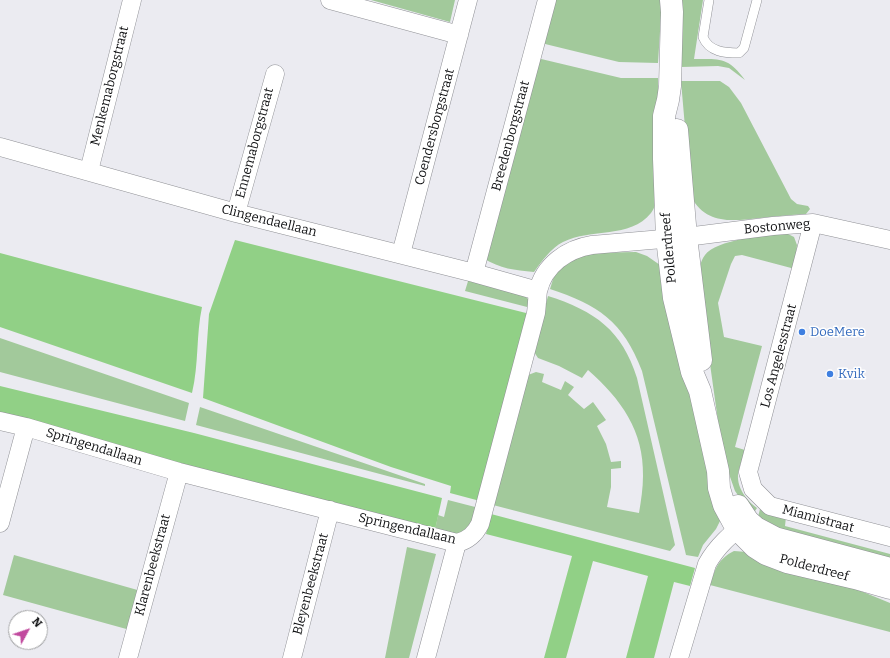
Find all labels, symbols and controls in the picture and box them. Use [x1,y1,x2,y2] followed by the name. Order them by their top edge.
[88,24,132,148] street label: Menkemaborgstraat
[412,67,458,187] street label: Coendersborgstraat
[489,79,533,193] street label: Breedenborgstraat
[233,86,277,200] street label: Ennemaborgstraat
[220,202,318,240] street label: Clingendaellaan
[658,212,680,284] street label: Polderdreef
[743,216,811,238] street label: Bostonweg
[758,302,800,410] street label: Los Angelesstraat
[810,324,865,340] place label: DoeMere
[797,327,807,337] marker: DoeMere
[838,366,865,382] place label: Kvik
[825,369,835,379] marker: Kvik
[44,425,144,469] street label: Springendallaan
[780,502,856,536] street label: Miamistraat
[357,510,457,548] street label: Springendallaan
[132,512,174,618] street label: Klarenbeekstraat
[290,531,332,637] street label: Bleyenbeekstraat
[778,551,850,585] street label: Polderdreef
[8,610,48,650] north arrow
[29,615,45,630] text: N

